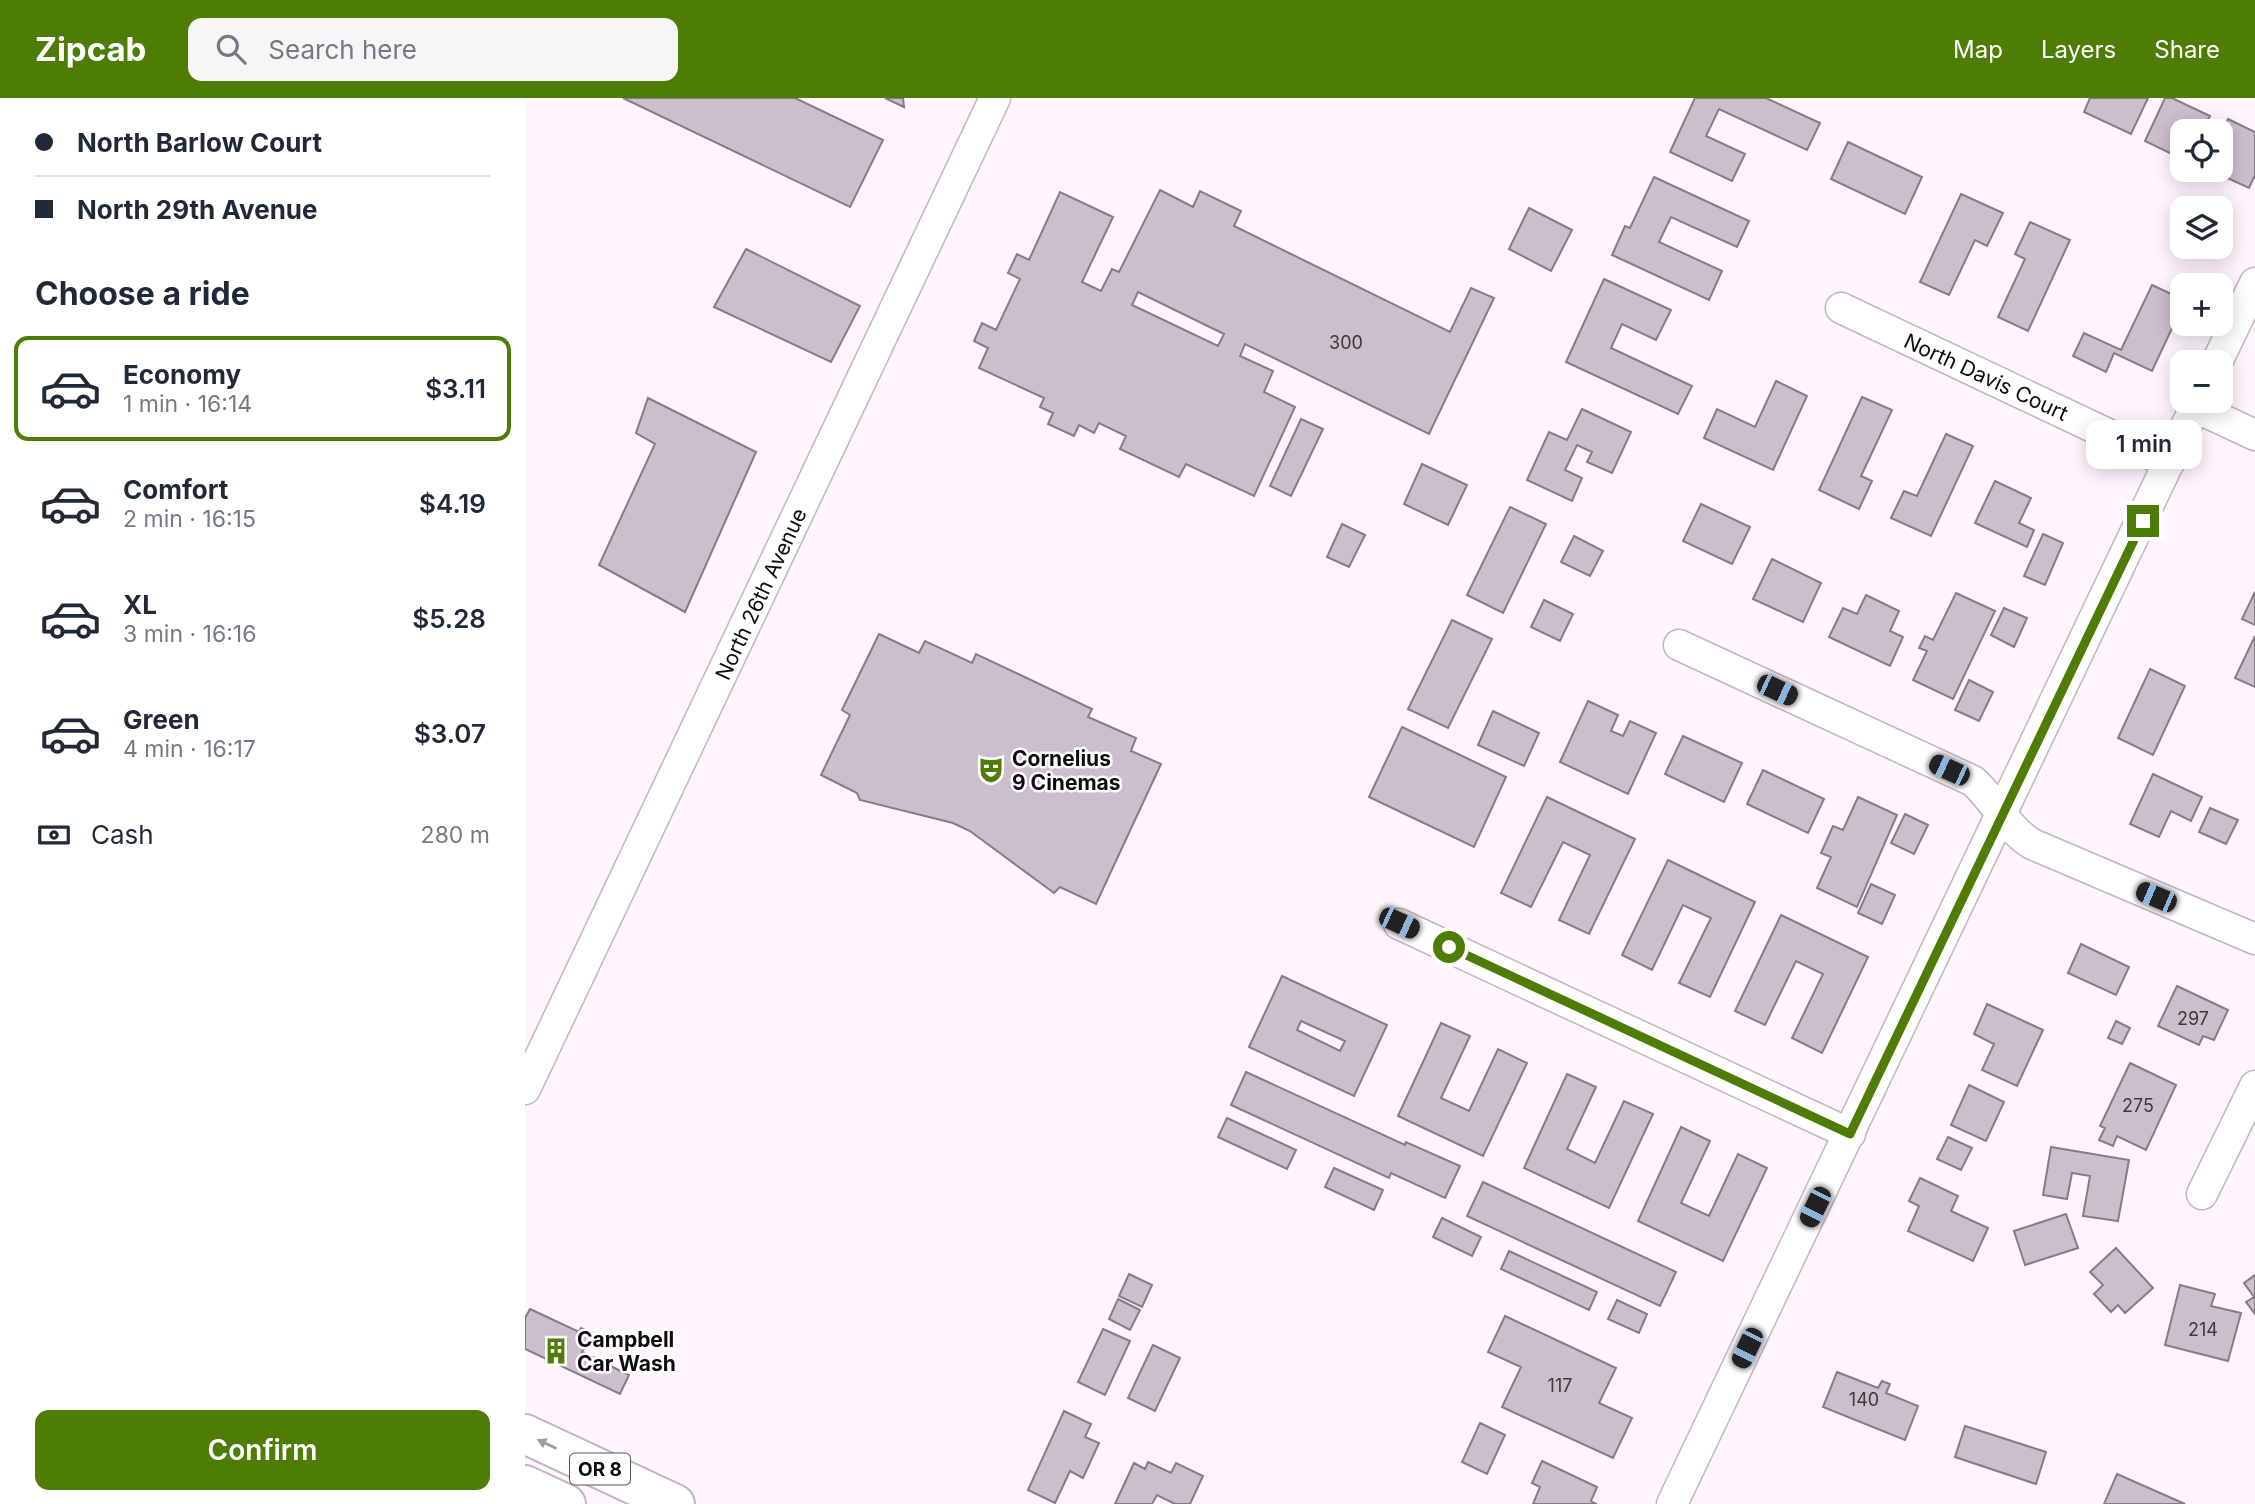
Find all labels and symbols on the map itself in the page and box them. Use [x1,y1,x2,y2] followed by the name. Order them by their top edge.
[1900,328,2072,426] street label: North Davis Court
[1329,332,1363,353] house number: 300
[2085,420,2201,468] callout: 1 min
[710,504,812,684] street label: North 26th Avenue
[2127,505,2159,537] route end
[1754,672,1801,708] car
[1012,746,1121,795] place label: Cornelius 9 Cinemas
[1926,752,1973,788] car
[976,755,1006,785] theatre icon: Cornelius 9 Cinemas
[2133,879,2180,915] car
[1376,905,1423,941] car
[1433,931,1465,963] route start
[2177,1008,2209,1029] house number: 297
[2122,1095,2154,1116] house number: 275
[1797,1184,1834,1230] car
[2188,1319,2218,1340] house number: 214
[1729,1325,1766,1371] car
[577,1327,676,1376] place label: Campbell Car Wash
[541,1336,571,1366] building icon: Campbell Car Wash
[1548,1375,1572,1396] house number: 117
[1849,1389,1879,1410] house number: 140
[537,1438,557,1450] one-way arrow
[570,1454,630,1484] road number: OR 8

